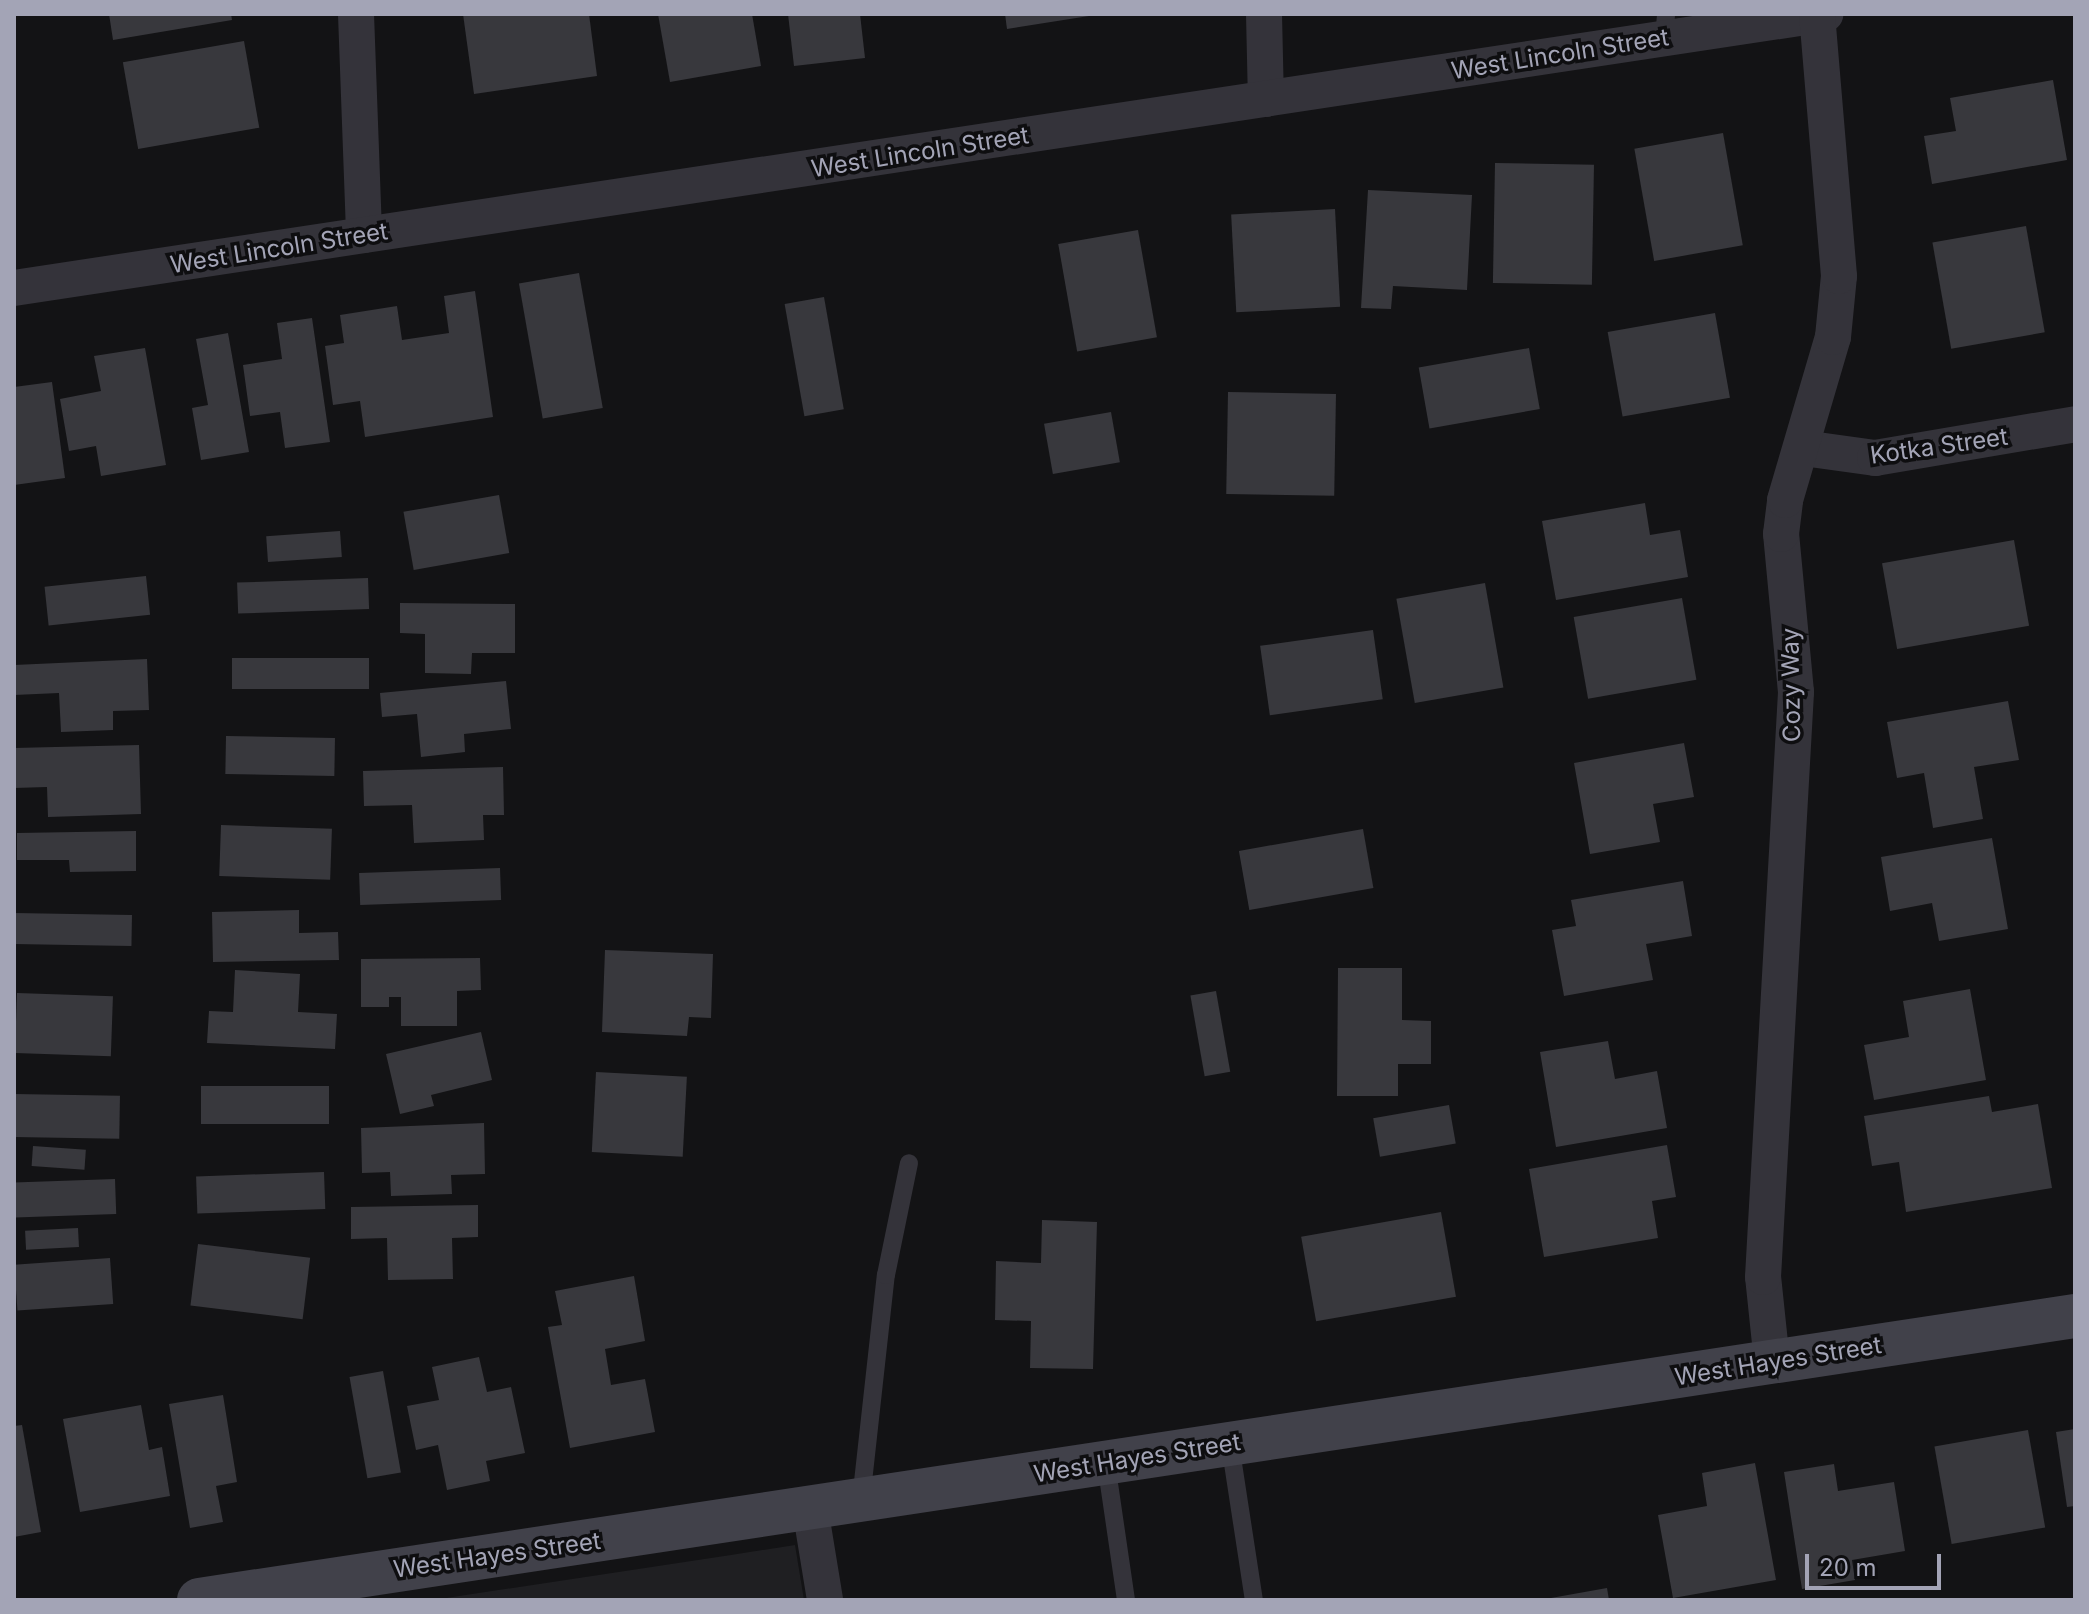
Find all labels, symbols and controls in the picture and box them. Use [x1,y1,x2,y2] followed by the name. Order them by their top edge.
[1449,23,1671,85] street label: West Lincoln Street
[809,121,1031,183] street label: West Lincoln Street
[168,217,390,279] street label: West Lincoln Street
[1868,422,2010,470] street label: Kotka Street
[1776,628,1806,742] street label: Cozy Way
[1673,1330,1883,1392] street label: West Hayes Street
[1032,1427,1242,1489] street label: West Hayes Street
[392,1526,602,1584] street label: West Hayes Street
[1809,1538,1945,1588] scale bar
[1819,1553,1877,1582] text: 20 m

